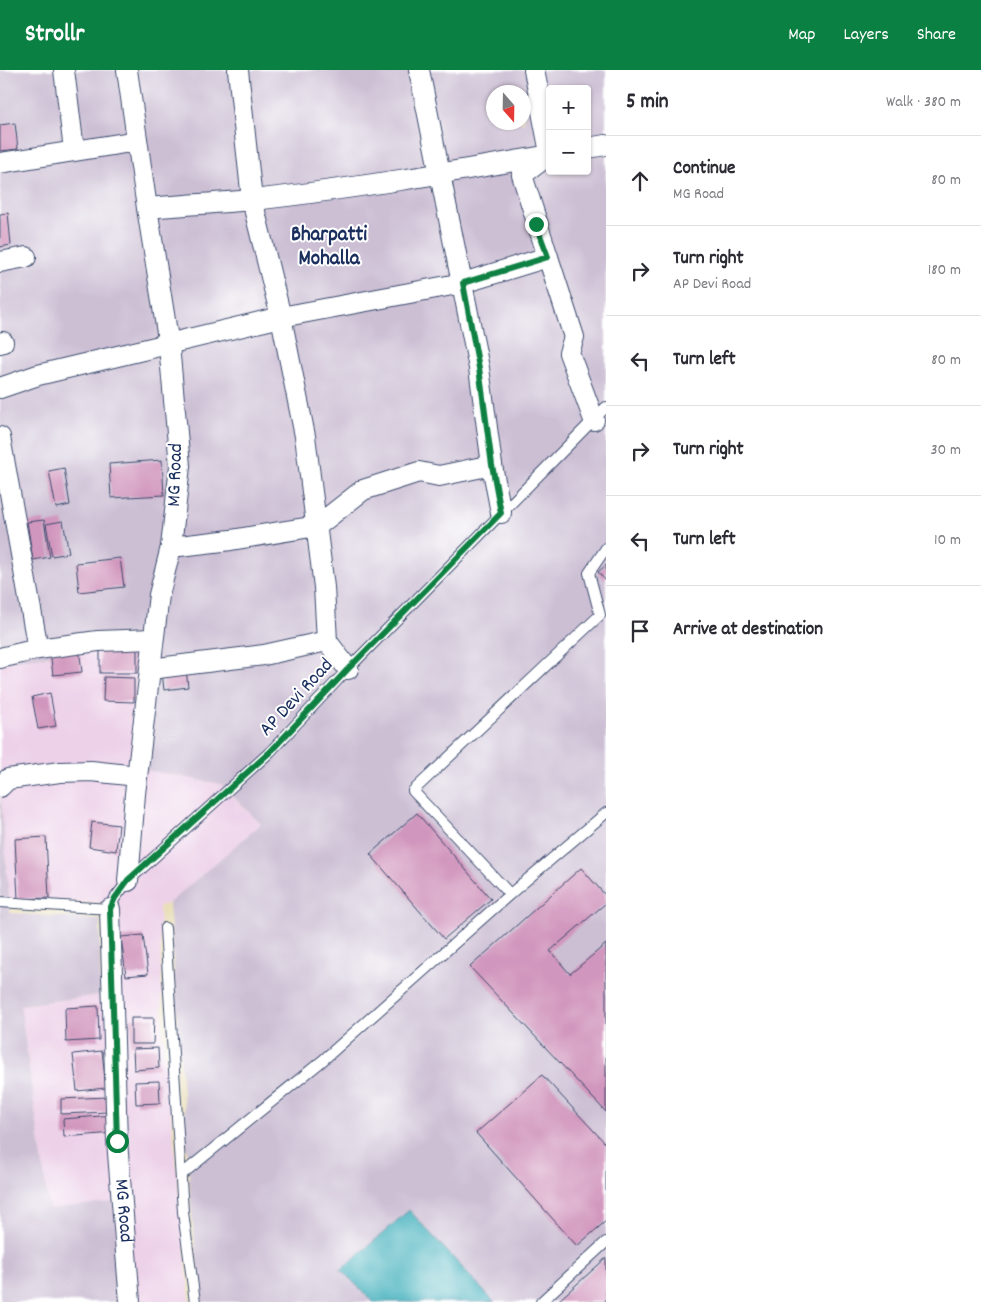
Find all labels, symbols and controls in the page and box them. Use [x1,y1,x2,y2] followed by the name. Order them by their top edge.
[25,18,84,52] text: Strollr
[788,23,815,48] text: Map
[843,23,889,48] text: Layers
[917,23,956,48] text: Share
[486,85,531,130] north arrow
[546,85,591,175] map controls
[546,85,591,130] button: +
[626,88,669,118] text: 5 min
[886,91,961,114] text: Walk · 380 m
[546,130,591,175] button: −
[673,156,735,183] text: Continue
[626,167,654,195] icon: ahead
[931,169,961,192] text: 80 m
[673,183,724,206] text: MG Road
[525,213,548,236] route end
[291,221,367,275] district label: Bharpatti Mohalla
[673,246,744,273] text: Turn right
[626,257,654,285] icon: right
[928,259,961,282] text: 180 m
[673,273,751,296] text: AP Devi Road
[626,347,654,375] icon: left
[673,347,736,374] text: Turn left
[931,349,961,372] text: 80 m
[626,437,654,465] icon: right
[673,437,744,464] text: Turn right
[931,439,961,462] text: 30 m
[161,443,191,507] street label: MG Road
[626,527,654,555] icon: left
[673,527,736,554] text: Turn left
[934,529,961,552] text: 10 m
[626,617,654,645] icon: arrive
[673,617,823,644] text: Arrive at destination
[253,653,341,743] street label: AP Devi Road
[106,1130,129,1153] route start
[106,1178,139,1244] street label: MG Road

